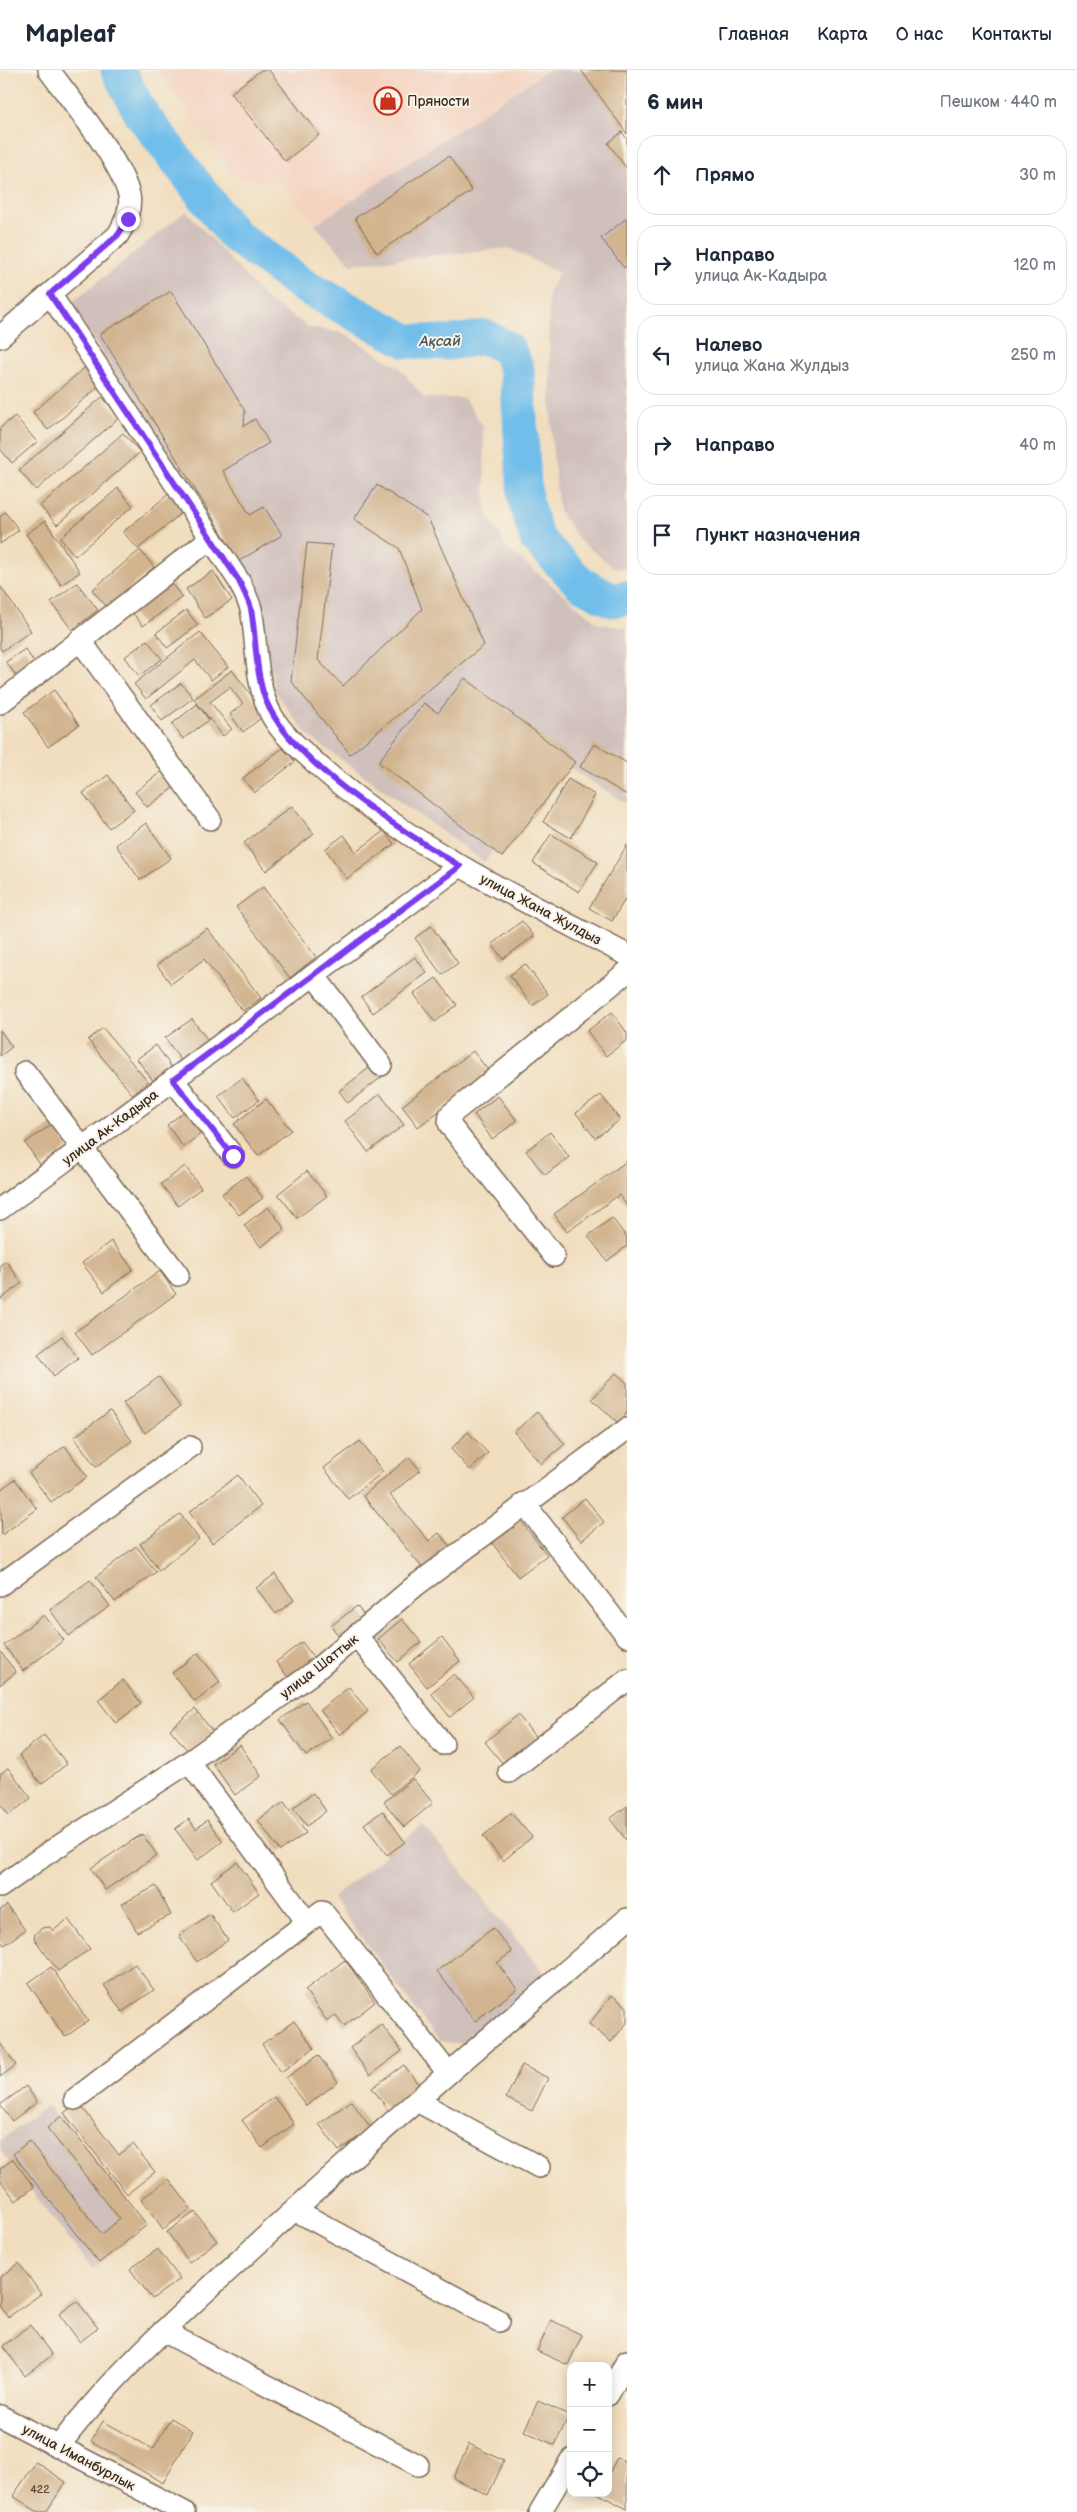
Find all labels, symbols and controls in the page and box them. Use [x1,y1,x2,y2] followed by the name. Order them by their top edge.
[25,20,116,49] text: Mapleaf
[718,24,789,45] text: Главная
[817,24,868,45] text: Карта
[896,24,943,45] text: О нас
[971,24,1052,45] text: Контакты
[373,86,403,116] shop icon: Пряности
[647,90,703,115] text: 6 мин
[407,93,470,110] place label: Пряности
[940,93,1057,112] text: Пешком · 440 m
[648,161,676,189] icon: ahead
[695,164,755,187] text: Прямо
[1019,166,1056,185] text: 30 m
[117,208,140,231] route end
[695,244,775,267] text: Направо
[648,251,676,279] icon: right
[1013,256,1056,275] text: 120 m
[695,267,827,286] text: улица Ак-Кадыра
[418,332,461,351] water label: Ақсай
[695,334,762,357] text: Налево
[648,341,676,369] icon: left
[1010,346,1056,365] text: 250 m
[695,357,849,376] text: улица Жана Жулдыз
[648,431,676,459] icon: right
[695,434,775,457] text: Направо
[1019,436,1056,455] text: 40 m
[648,521,676,549] icon: arrive
[695,524,860,547] text: Пункт назначения
[477,870,605,949] street label: улица Жана Жулдыз
[59,1085,162,1169] street label: улица Ак-Кадыра
[222,1145,245,1168] route start
[277,1630,362,1702] street label: улица Шаттык
[567,2362,612,2497] map controls
[567,2362,612,2407] button: +
[567,2407,612,2452] button: −
[19,2420,139,2495] street label: улица Иманбурлык
[567,2452,612,2497] button: locate
[30,2483,50,2496] house number: 422

